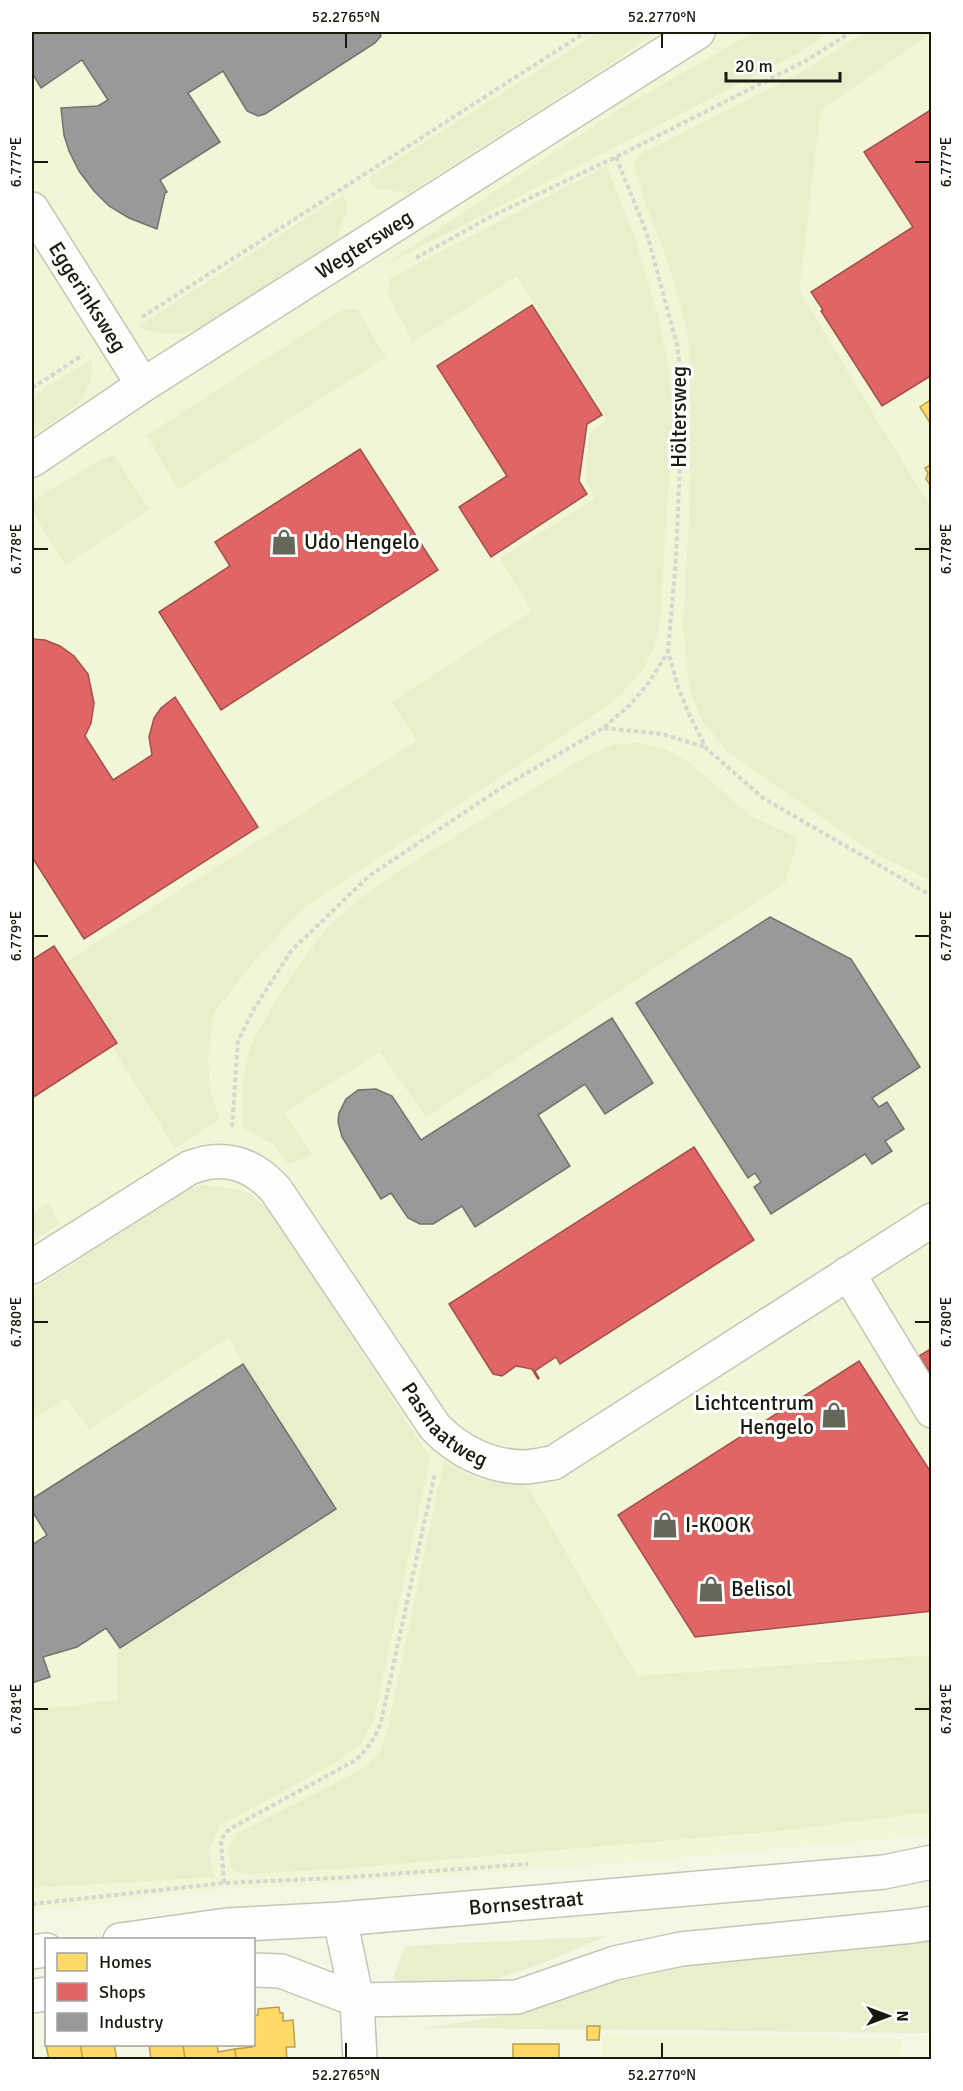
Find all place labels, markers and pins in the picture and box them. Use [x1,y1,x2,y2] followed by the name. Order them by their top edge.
[269,527,299,557] shop icon: Udo Hengelo
[304,529,419,555] place label: Udo Hengelo
[694,1390,814,1440] place label: Lichtcentrum Hengelo
[819,1400,849,1430] shop icon: Lichtcentrum Hengelo
[650,1510,680,1540] shop icon: I-KOOK
[685,1512,751,1538] place label: I-KOOK
[696,1574,726,1604] shop icon: Belisol
[731,1576,792,1602] place label: Belisol

